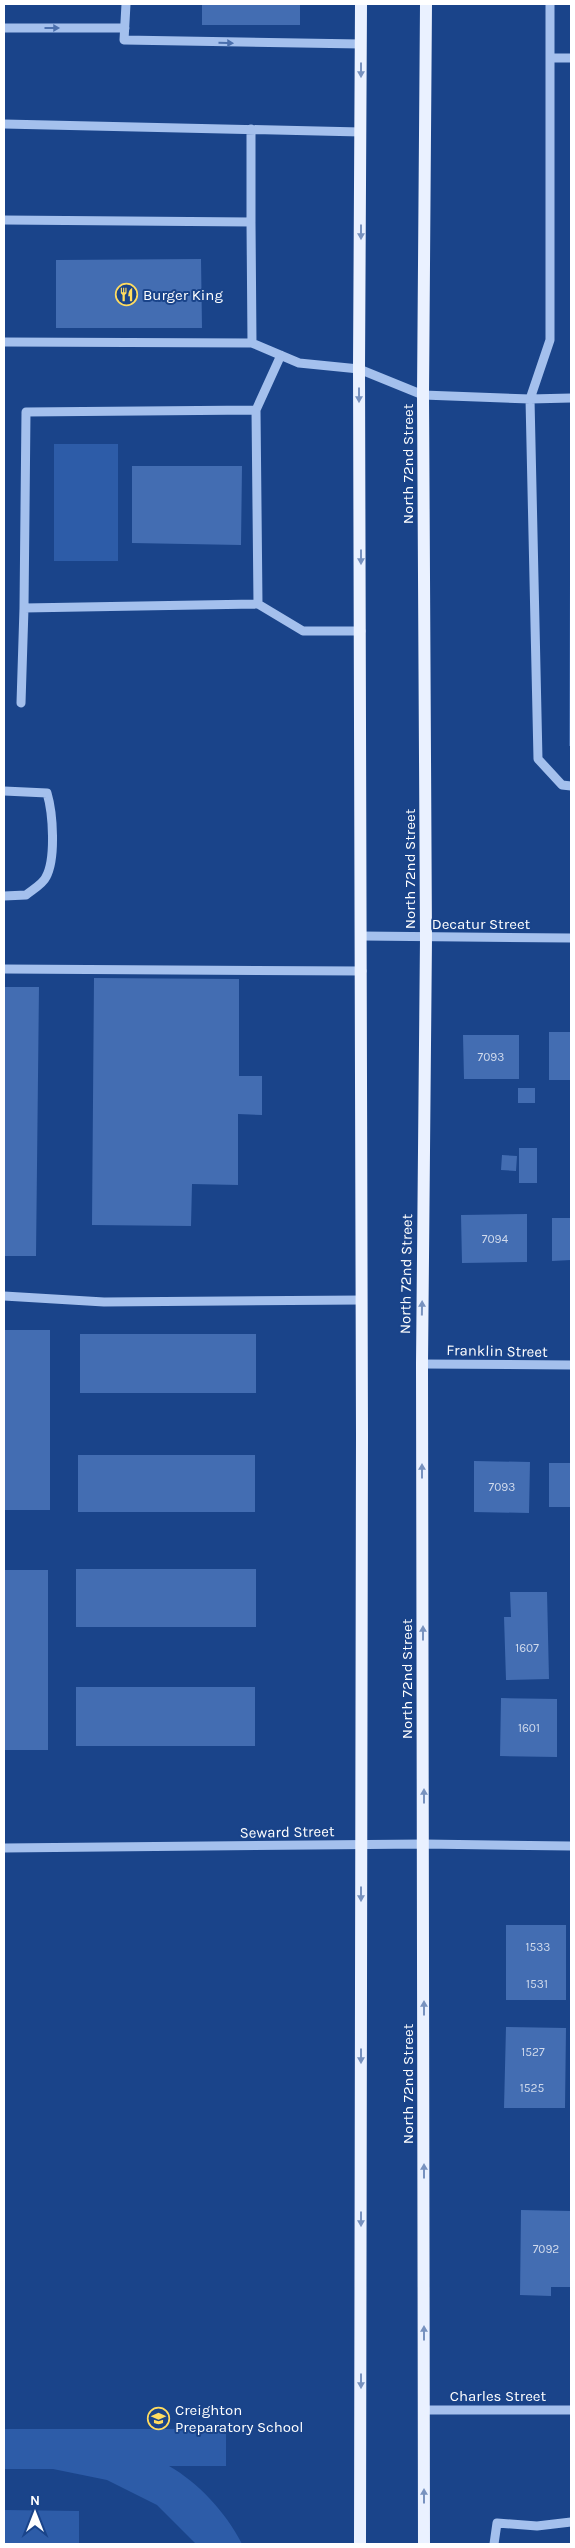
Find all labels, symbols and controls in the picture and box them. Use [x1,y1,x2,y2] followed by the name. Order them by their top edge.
[45,24,61,32] one-way arrow
[218,39,234,47] one-way arrow
[357,62,365,78] one-way arrow
[357,225,365,241] one-way arrow
[115,283,139,307] restaurant icon: Burger King
[143,286,223,304] place label: Burger King
[355,387,363,403] one-way arrow
[399,403,417,524] street label: North 72nd Street
[357,550,365,566] one-way arrow
[401,808,419,929] street label: North 72nd Street
[432,915,531,933] street label: Decatur Street
[478,1050,504,1064] house number: 7093
[396,1213,416,1334] street label: North 72nd Street
[482,1232,509,1246] house number: 7094
[418,1300,426,1316] one-way arrow
[446,1341,548,1361] street label: Franklin Street
[418,1462,426,1478] one-way arrow
[489,1480,515,1494] house number: 7093
[398,1618,416,1739] street label: North 72nd Street
[419,1625,427,1641] one-way arrow
[515,1641,539,1655] house number: 1607
[518,1721,540,1735] house number: 1601
[420,1787,428,1803] one-way arrow
[239,1822,335,1842] street label: Seward Street
[357,1886,365,1902] one-way arrow
[526,1940,550,1954] house number: 1533
[526,1977,548,1991] house number: 1531
[420,2000,428,2016] one-way arrow
[399,2023,417,2144] street label: North 72nd Street
[521,2045,545,2059] house number: 1527
[357,2049,365,2065] one-way arrow
[520,2081,544,2095] house number: 1525
[420,2162,428,2178] one-way arrow
[357,2211,365,2227] one-way arrow
[533,2242,559,2256] house number: 7092
[420,2325,428,2341] one-way arrow
[356,2374,364,2390] one-way arrow
[450,2387,547,2405] street label: Charles Street
[175,2401,303,2436] place label: Creighton Preparatory School
[147,2407,171,2431] school or university icon: Creighton Preparatory School
[420,2487,428,2503] one-way arrow
[10,2488,60,2538] north arrow
[30,2492,40,2509] text: N

